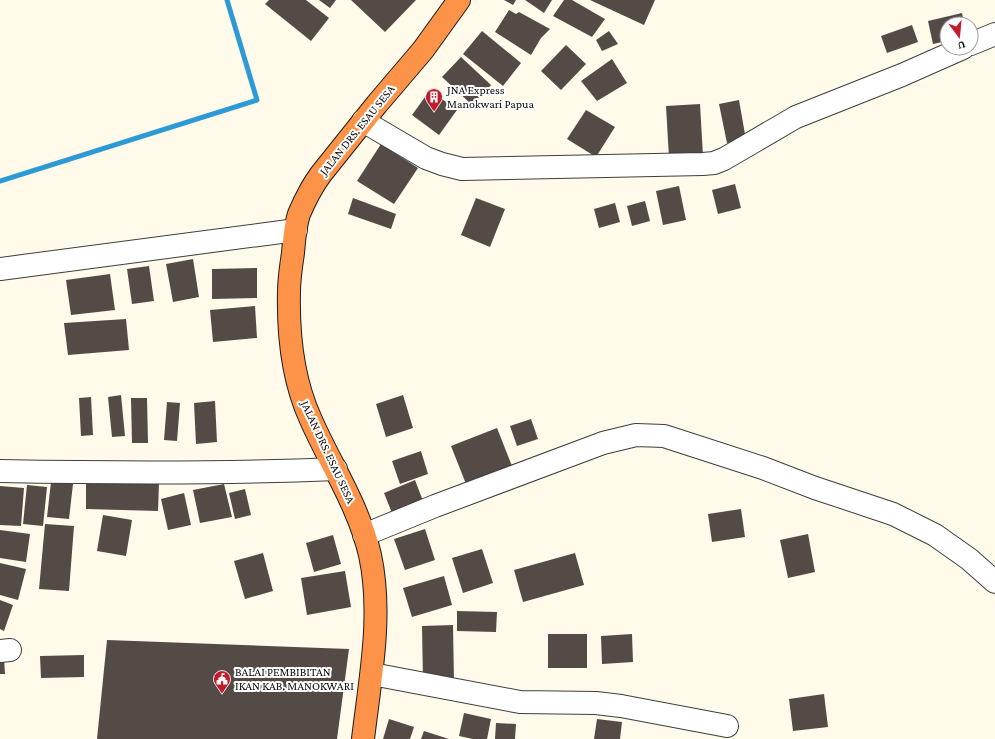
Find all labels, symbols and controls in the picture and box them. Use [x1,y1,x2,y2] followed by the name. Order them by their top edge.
[939,16,979,56] north arrow
[956,39,967,53] text: U
[316,82,398,179] street label: JALAN DRS. ESAU SESA
[446,83,534,111] place label: JNA Express Manokwari Papua
[424,87,444,112] building icon: JNA Express Manokwari Papua
[298,397,358,506] street label: JALAN DRS. ESAU SESA
[235,665,354,693] place label: BALAI PEMBIBITAN IKAN KAB. MANOKWARI
[212,669,232,694] public building icon: BALAI PEMBIBITAN IKAN KAB. MANOKWARI

